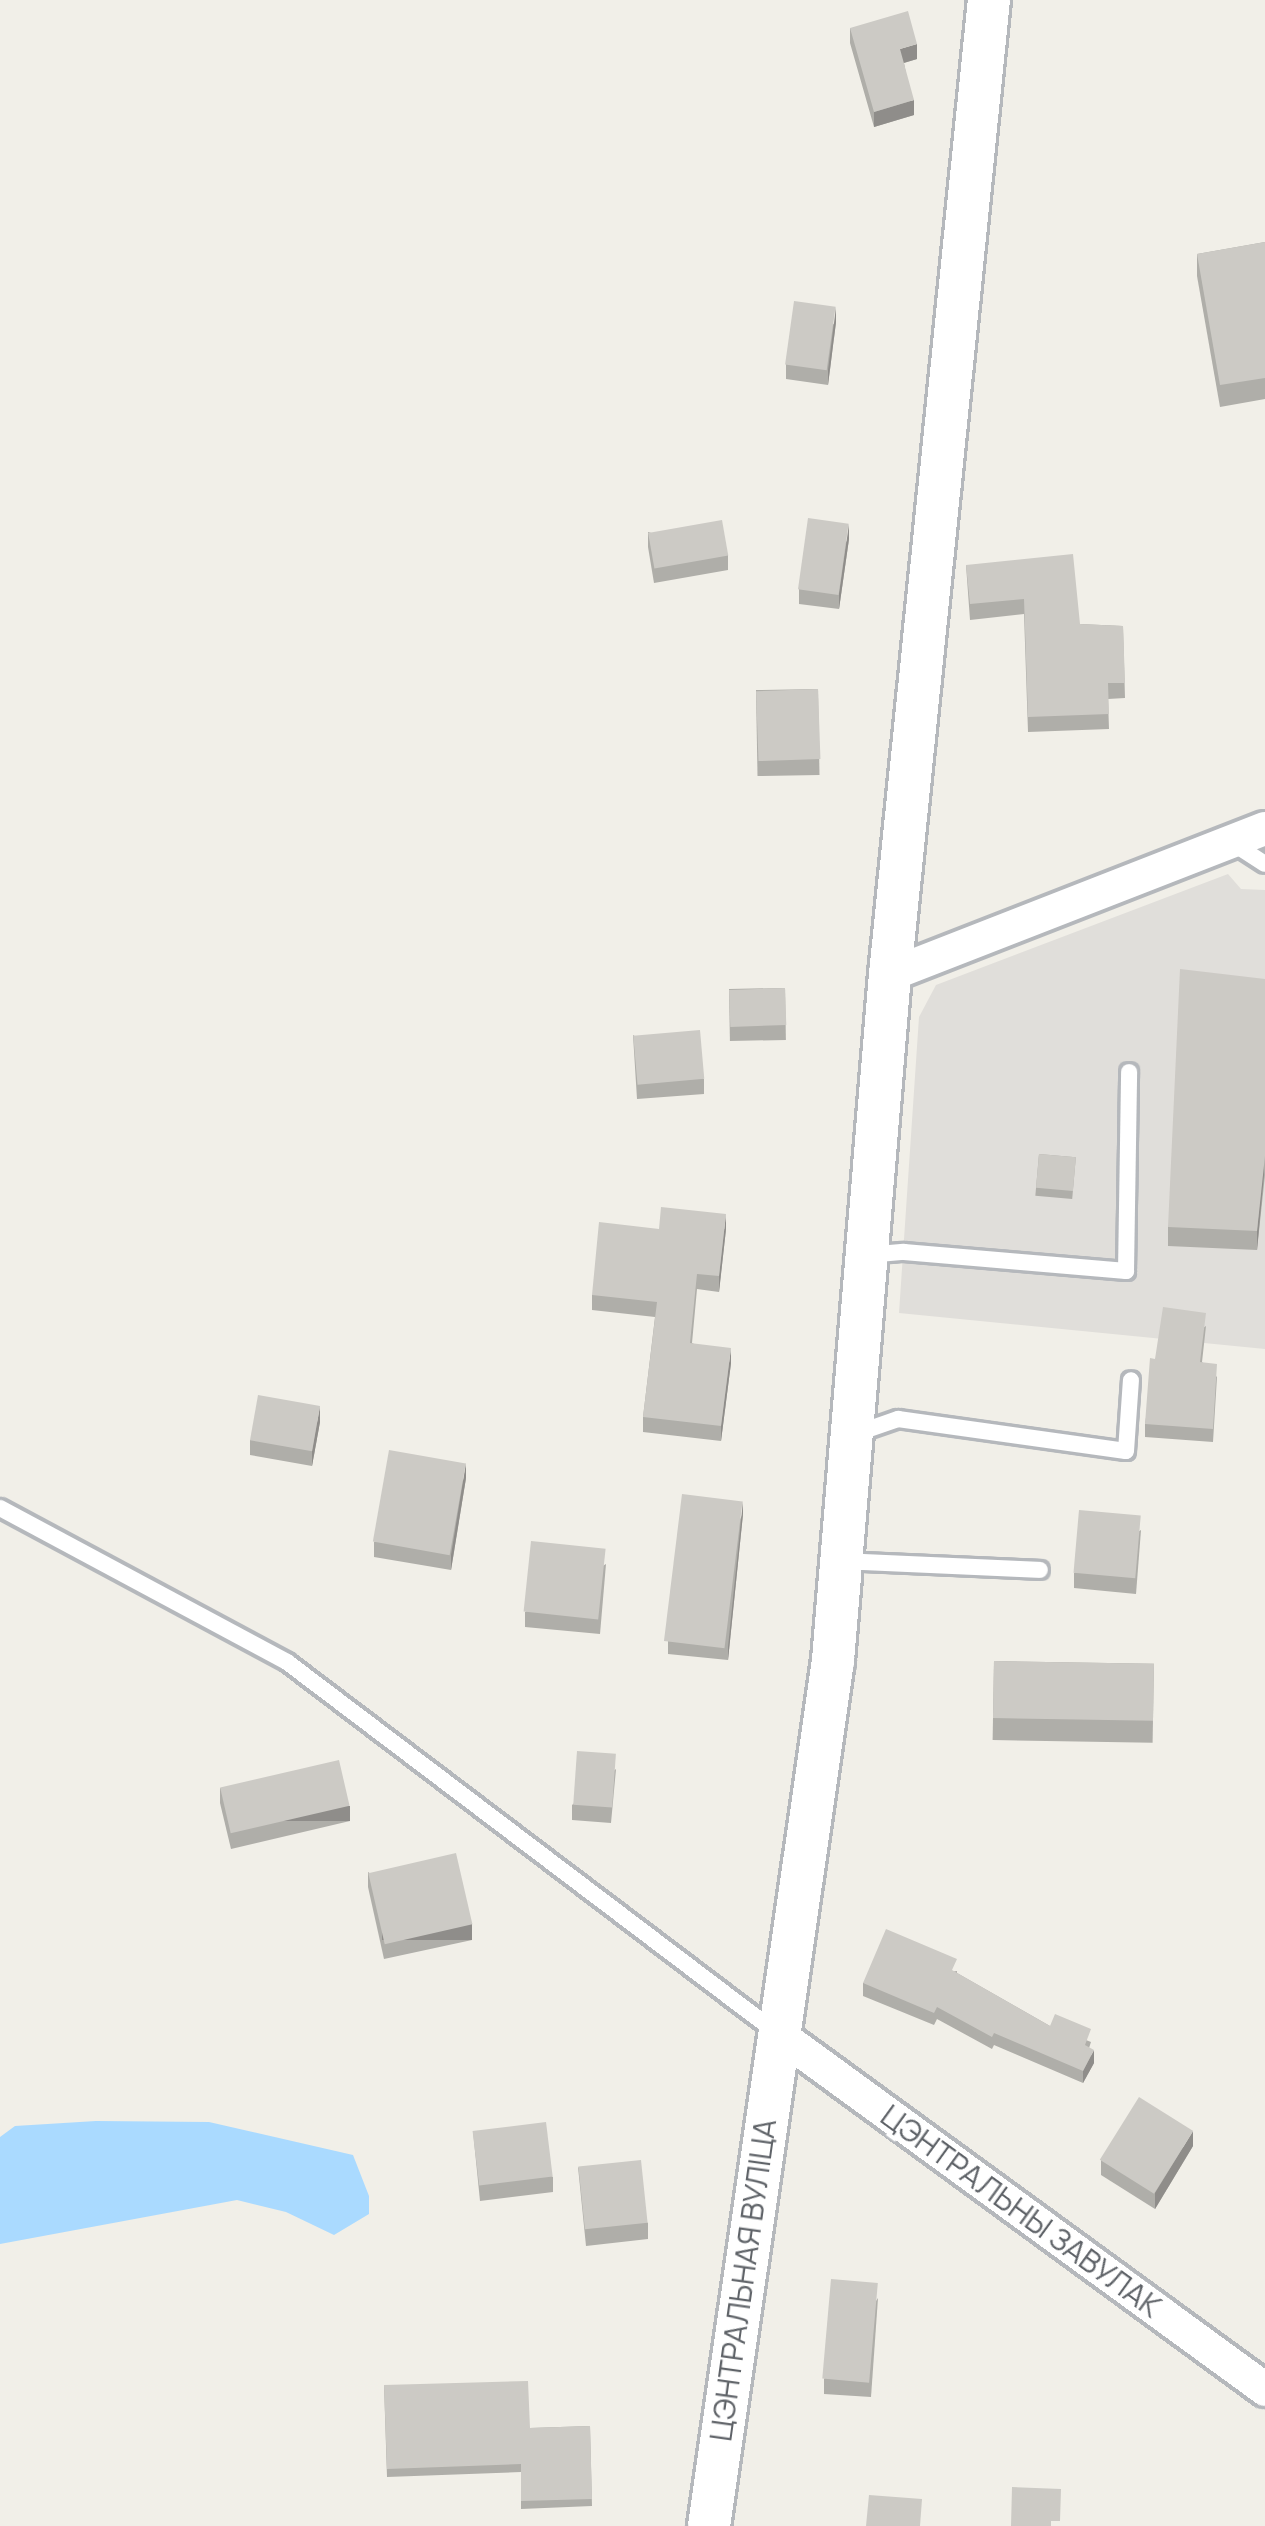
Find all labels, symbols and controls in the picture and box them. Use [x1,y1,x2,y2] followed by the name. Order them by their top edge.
[874,2097,1168,2325] street label: ЦЭНТРАЛЬНЫ ЗАВУЛАК
[703,2117,783,2443] street label: ЦЭНТРАЛЬНАЯ ВУЛІЦА

